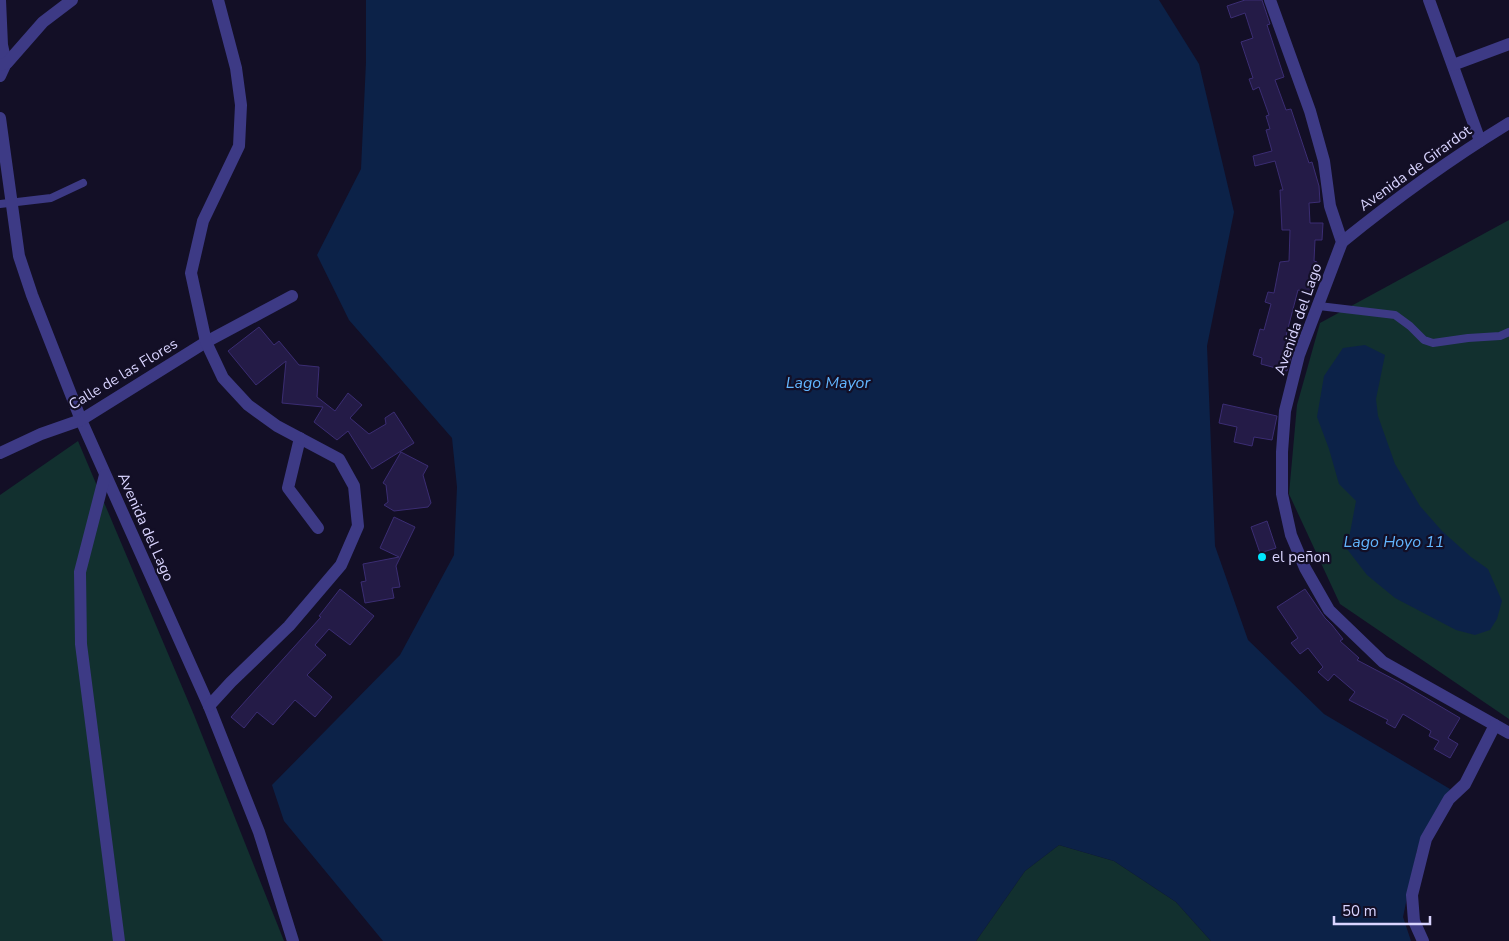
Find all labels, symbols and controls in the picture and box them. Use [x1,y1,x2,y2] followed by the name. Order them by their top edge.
[1355,120,1476,216] street label: Avenida de Girardot
[1270,260,1326,378] street label: Avenida del Lago
[65,334,181,414] street label: Calle de las Flores
[786,372,871,394] water label: Lago Mayor
[113,470,179,584] street label: Avenida del Lago
[1344,531,1444,553] water label: Lago Hoyo 11
[1272,547,1330,567] place label: el peñon
[1256,551,1268,563] marker: el peñon
[1334,894,1430,926] scale bar
[1342,901,1377,921] text: 50 m

